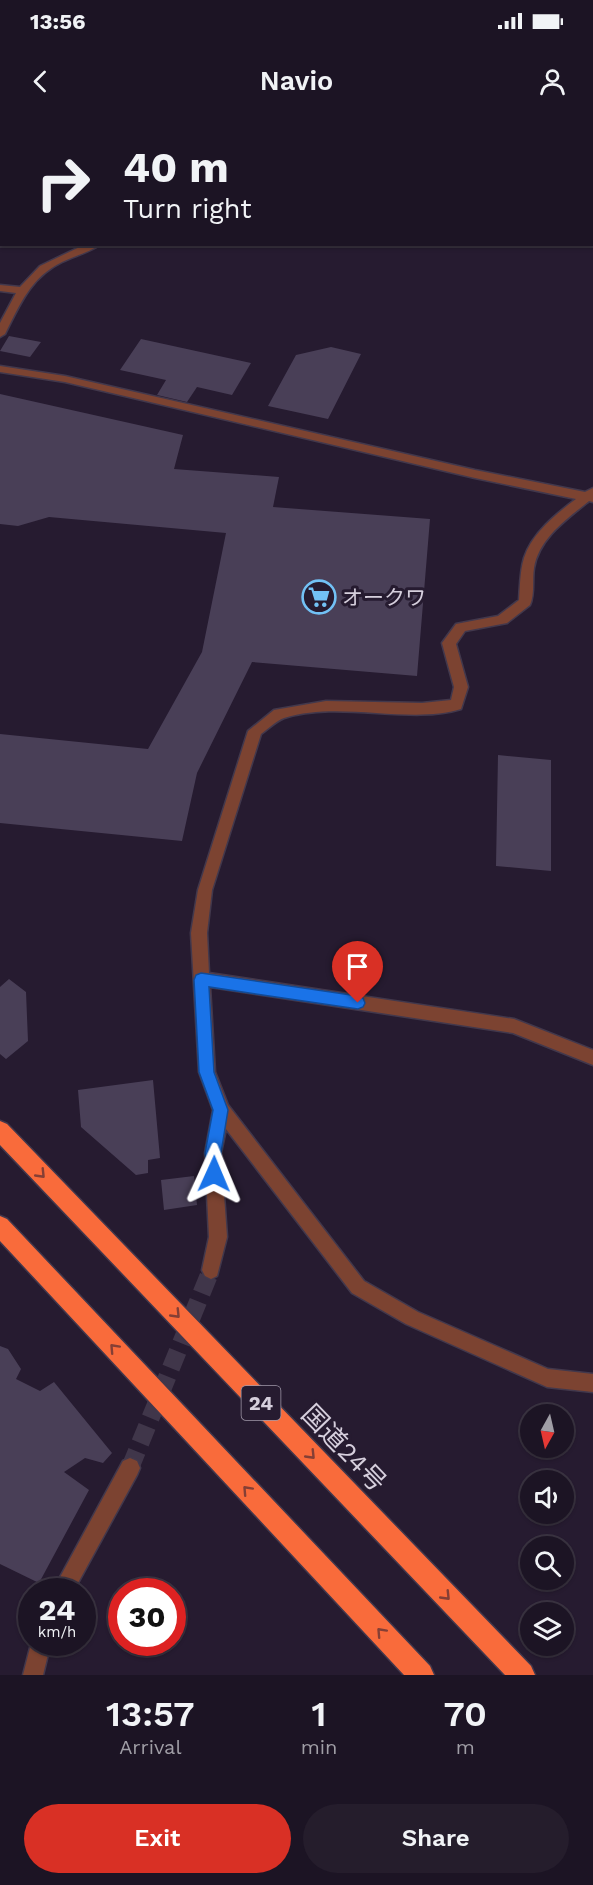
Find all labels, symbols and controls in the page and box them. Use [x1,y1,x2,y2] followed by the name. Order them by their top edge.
[30,9,86,34] text: 13:56
[24,65,57,98] icon: back
[260,65,333,97] text: Navio
[536,65,569,98] icon: person
[123,143,229,192] text: 40 m
[24,144,102,222] icon: right
[123,193,252,225] text: Turn right
[301,579,337,615] supermarket icon: オークワ
[342,585,426,610] place label: オークワ
[332,941,383,1003] pin
[341,950,374,983] icon: arrive
[182,1142,246,1206] position arrow
[33,1166,44,1177] one-way arrow
[168,1307,179,1318] one-way arrow
[110,1344,121,1354] one-way arrow
[242,1386,280,1420] road number: 24
[296,1399,392,1497] street label: 国道24号
[520,1404,574,1458] north arrow
[520,1404,574,1656] map controls
[303,1448,314,1459] one-way arrow
[520,1470,574,1524] button: sound
[244,1486,255,1497] one-way arrow
[520,1536,574,1590] button: search
[108,1578,186,1656] speed limit sign: 30
[438,1588,449,1599] one-way arrow
[39,1592,75,1627] text: 24
[520,1602,574,1656] button: layers
[38,1623,76,1641] text: km/h
[377,1629,388,1639] one-way arrow
[106,1693,195,1735] text: 13:57
[312,1693,327,1735] text: 1
[444,1693,487,1735] text: 70
[119,1735,182,1759] text: Arrival
[301,1735,337,1759] text: min
[456,1735,475,1759] text: m
[24,1804,291,1873] button: Exit
[303,1804,569,1873] button: Share

